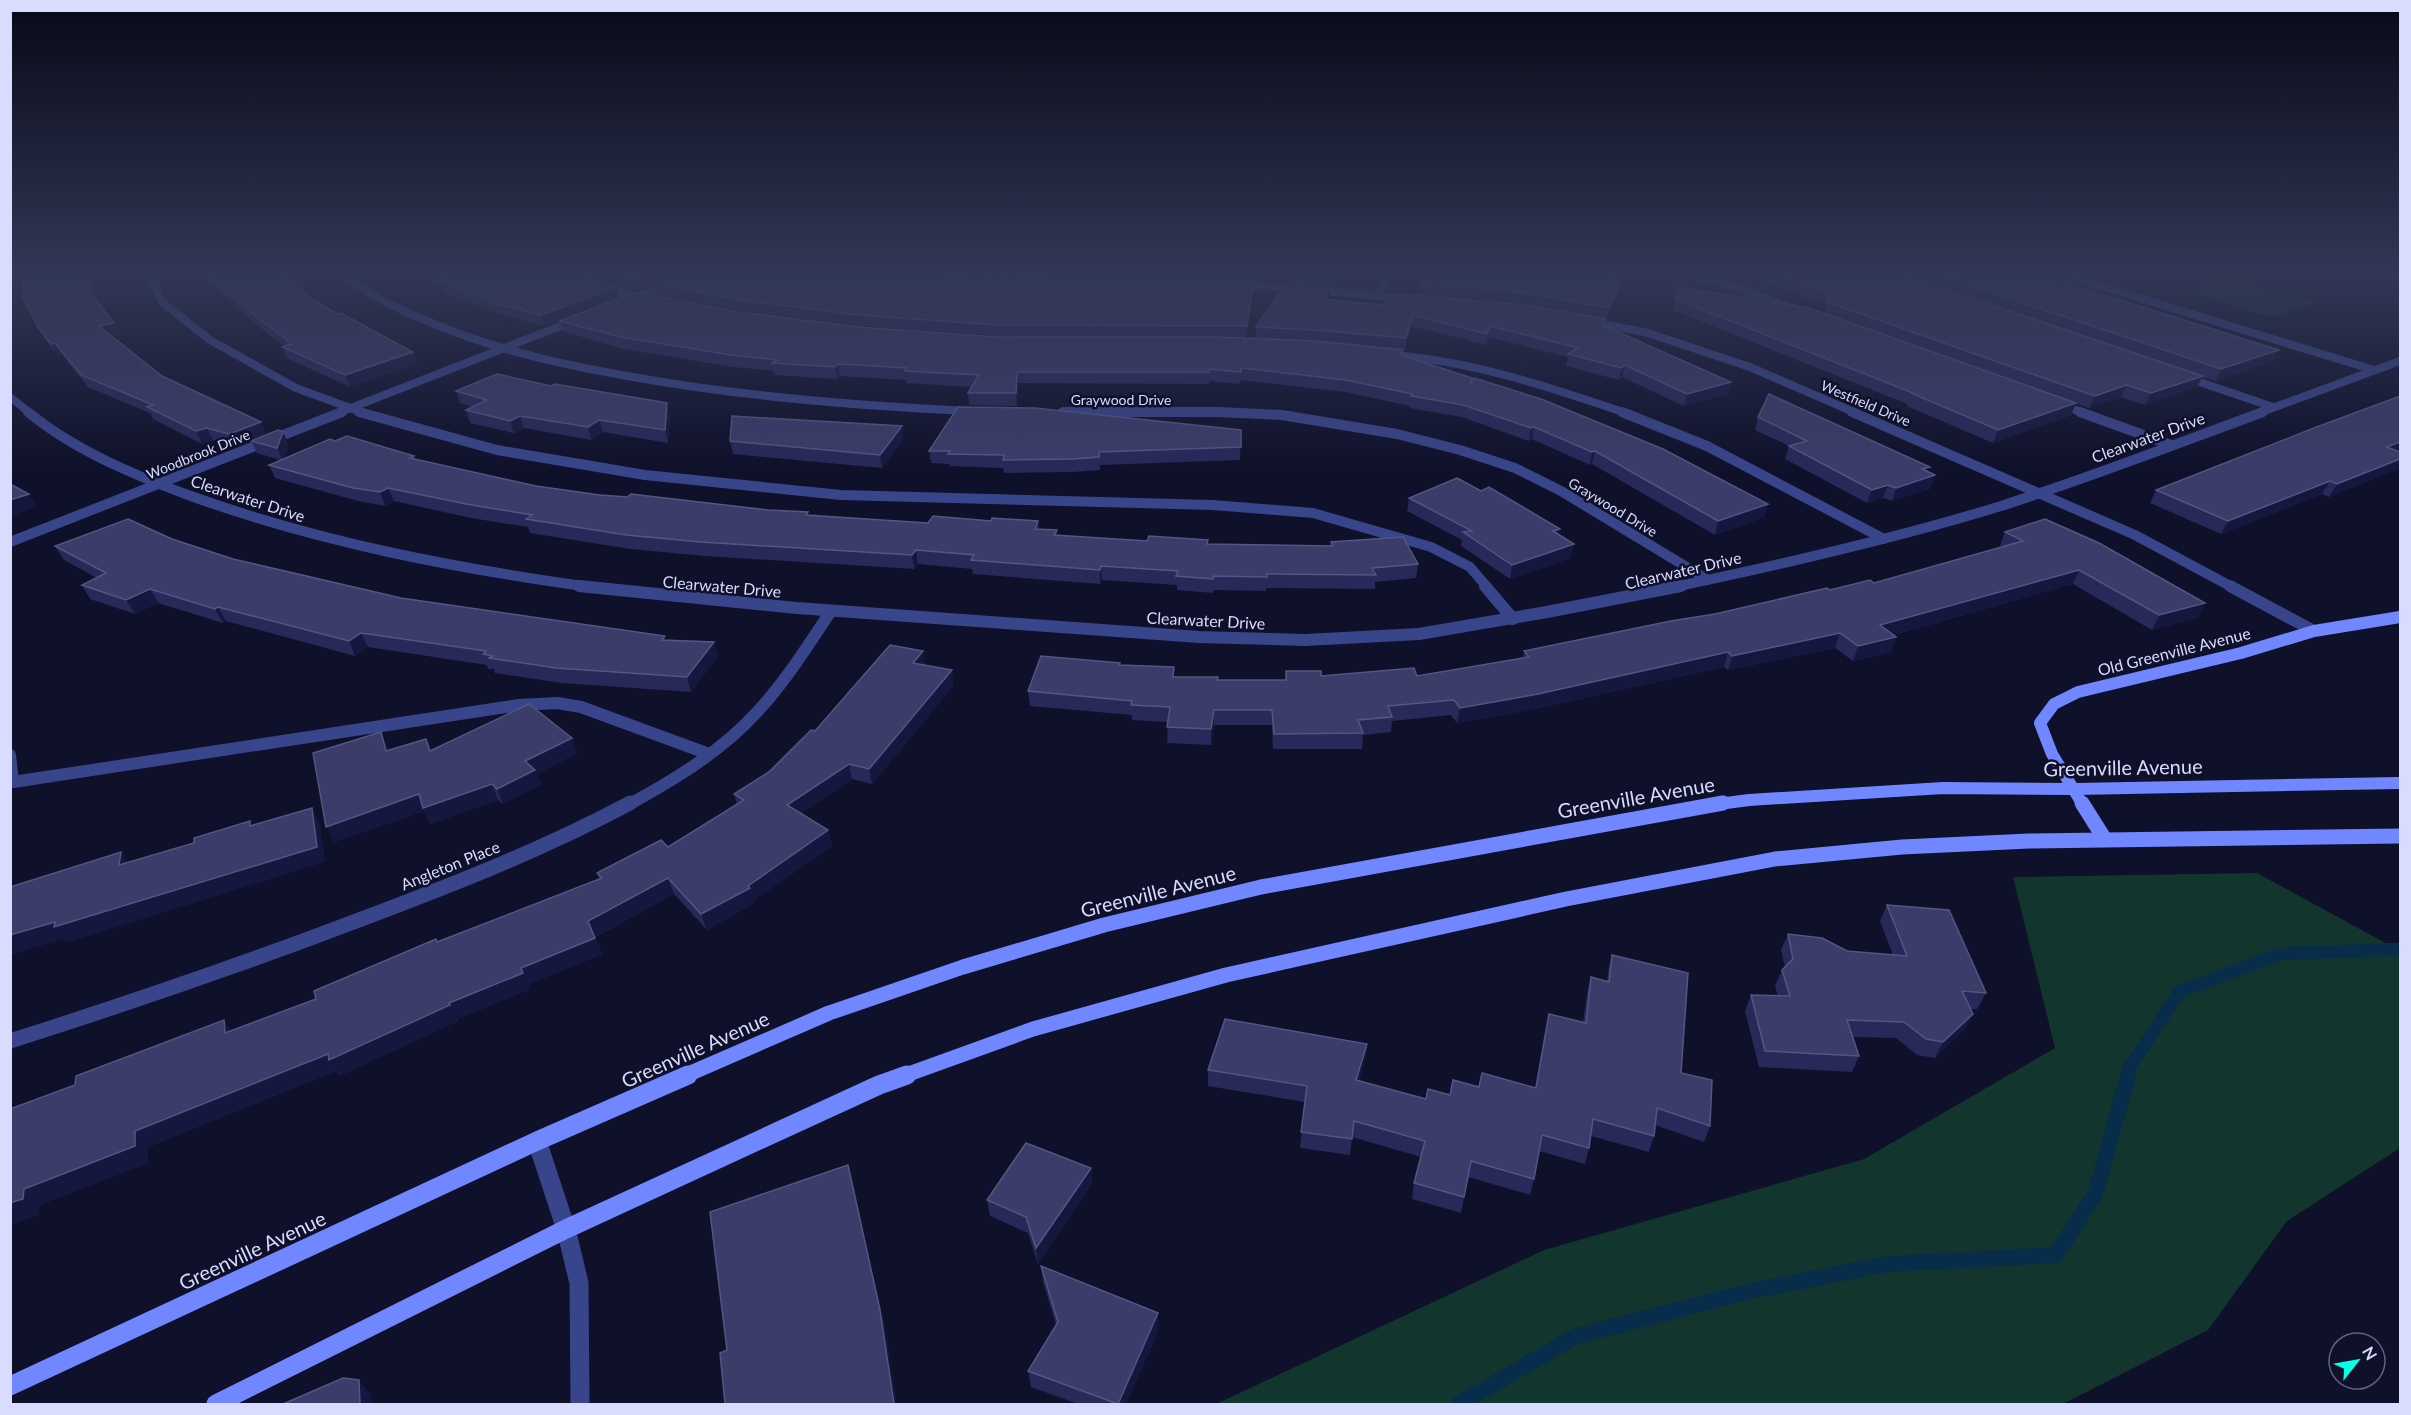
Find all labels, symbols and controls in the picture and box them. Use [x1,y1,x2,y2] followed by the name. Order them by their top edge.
[1819,376,1913,430] street label: Westfield Drive
[1071,391,1171,408] street label: Graywood Drive
[2089,408,2207,466] street label: Clearwater Drive
[144,426,252,482] street label: Woodbrook Drive
[189,471,307,525] street label: Clearwater Drive
[1565,474,1661,540] street label: Graywood Drive
[1623,547,1743,593] street label: Clearwater Drive
[662,571,782,601] street label: Clearwater Drive
[1146,607,1266,633] street label: Clearwater Drive
[2096,623,2252,679] street label: Old Greenville Avenue
[2043,754,2203,780] street label: Greenville Avenue
[1556,771,1716,823] street label: Greenville Avenue
[398,836,502,894] street label: Angleton Place
[1078,860,1238,922] street label: Greenville Avenue
[617,1006,773,1092] street label: Greenville Avenue
[175,1205,329,1295] street label: Greenville Avenue
[2327,1331,2387,1391] north arrow
[2359,1343,2382,1363] text: N

